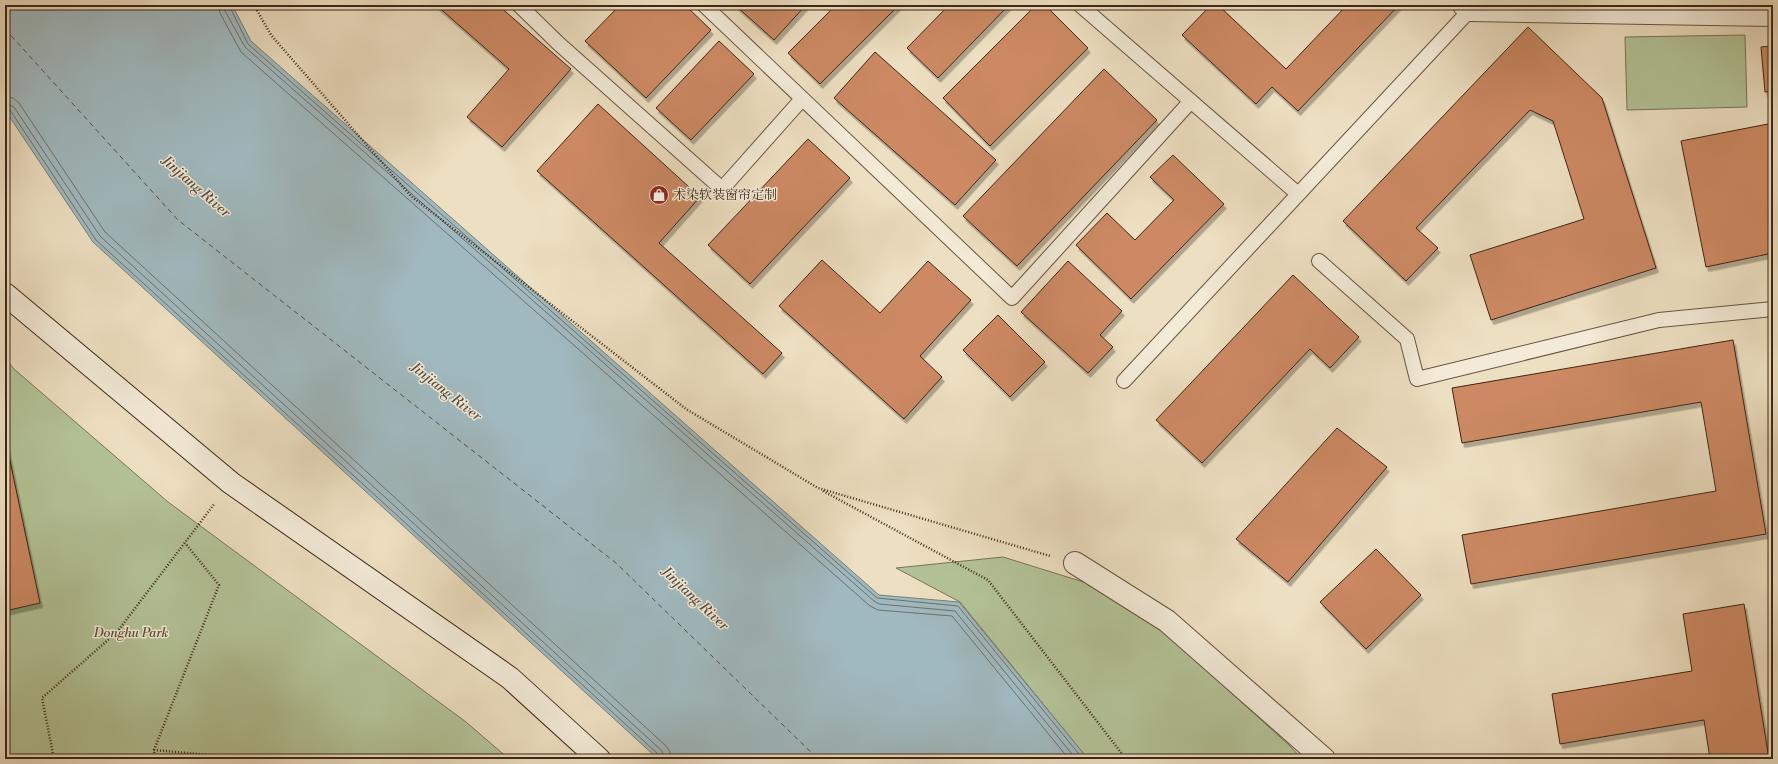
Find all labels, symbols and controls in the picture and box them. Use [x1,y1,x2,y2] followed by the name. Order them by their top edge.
[156,151,235,222] water label: Jinjiang River
[648,184,670,206] shop icon: 术染软装窗帘定制
[673,187,777,203] place label: 术染软装窗帘定制
[405,357,486,426] water label: Jinjiang River
[656,562,733,635] water label: Jinjiang River
[93,625,169,641] park label: Donghu Park

